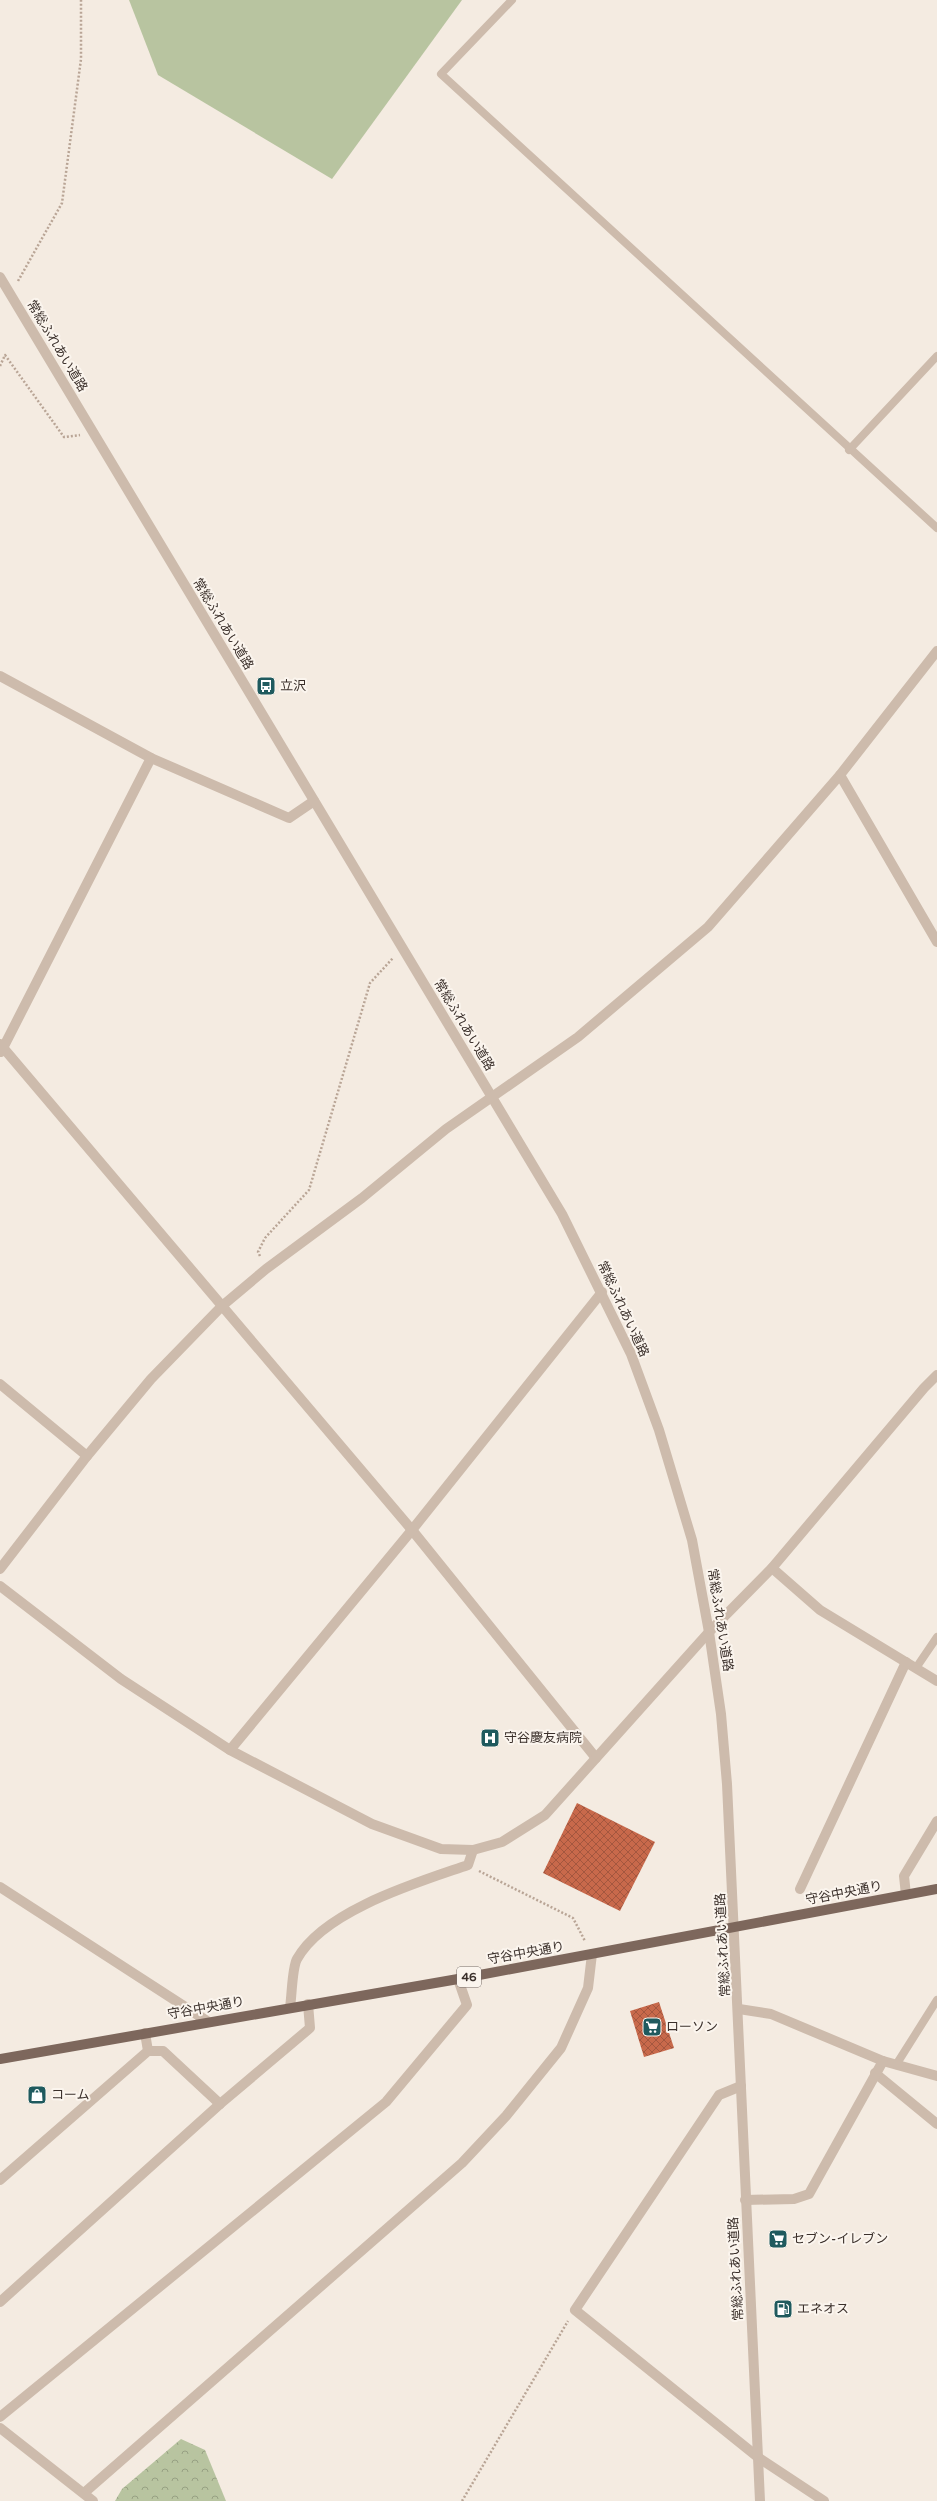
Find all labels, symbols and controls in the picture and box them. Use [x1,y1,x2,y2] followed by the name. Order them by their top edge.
[23,297,91,395] street label: 常総ふれあい道路
[189,575,257,673] street label: 常総ふれあい道路
[255,675,277,697] bus stop icon: 立沢
[280,678,306,694] place label: 立沢
[430,976,498,1074] street label: 常総ふれあい道路
[594,1258,652,1360] street label: 常総ふれあい道路
[704,1567,736,1673] street label: 常総ふれあい道路
[479,1727,501,1749] hospital icon: 守谷慶友病院
[504,1730,582,1746] place label: 守谷慶友病院
[804,1878,884,1908] street label: 守谷中央通り
[712,1893,734,1997] street label: 常総ふれあい道路
[486,1938,566,1968] street label: 守谷中央通り
[457,1967,481,1987] road number: 46
[166,1993,246,2023] street label: 守谷中央通り
[641,2016,663,2038] supermarket icon: ローソン
[666,2019,718,2035] place label: ローソン
[26,2084,48,2106] shop icon: コーム
[51,2087,90,2103] place label: コーム
[725,2217,747,2321] street label: 常総ふれあい道路
[767,2228,789,2250] supermarket icon: セブン-イレブン
[792,2231,888,2247] place label: セブン-イレブン
[772,2298,794,2320] fuel station icon: エネオス
[797,2301,849,2317] place label: エネオス

